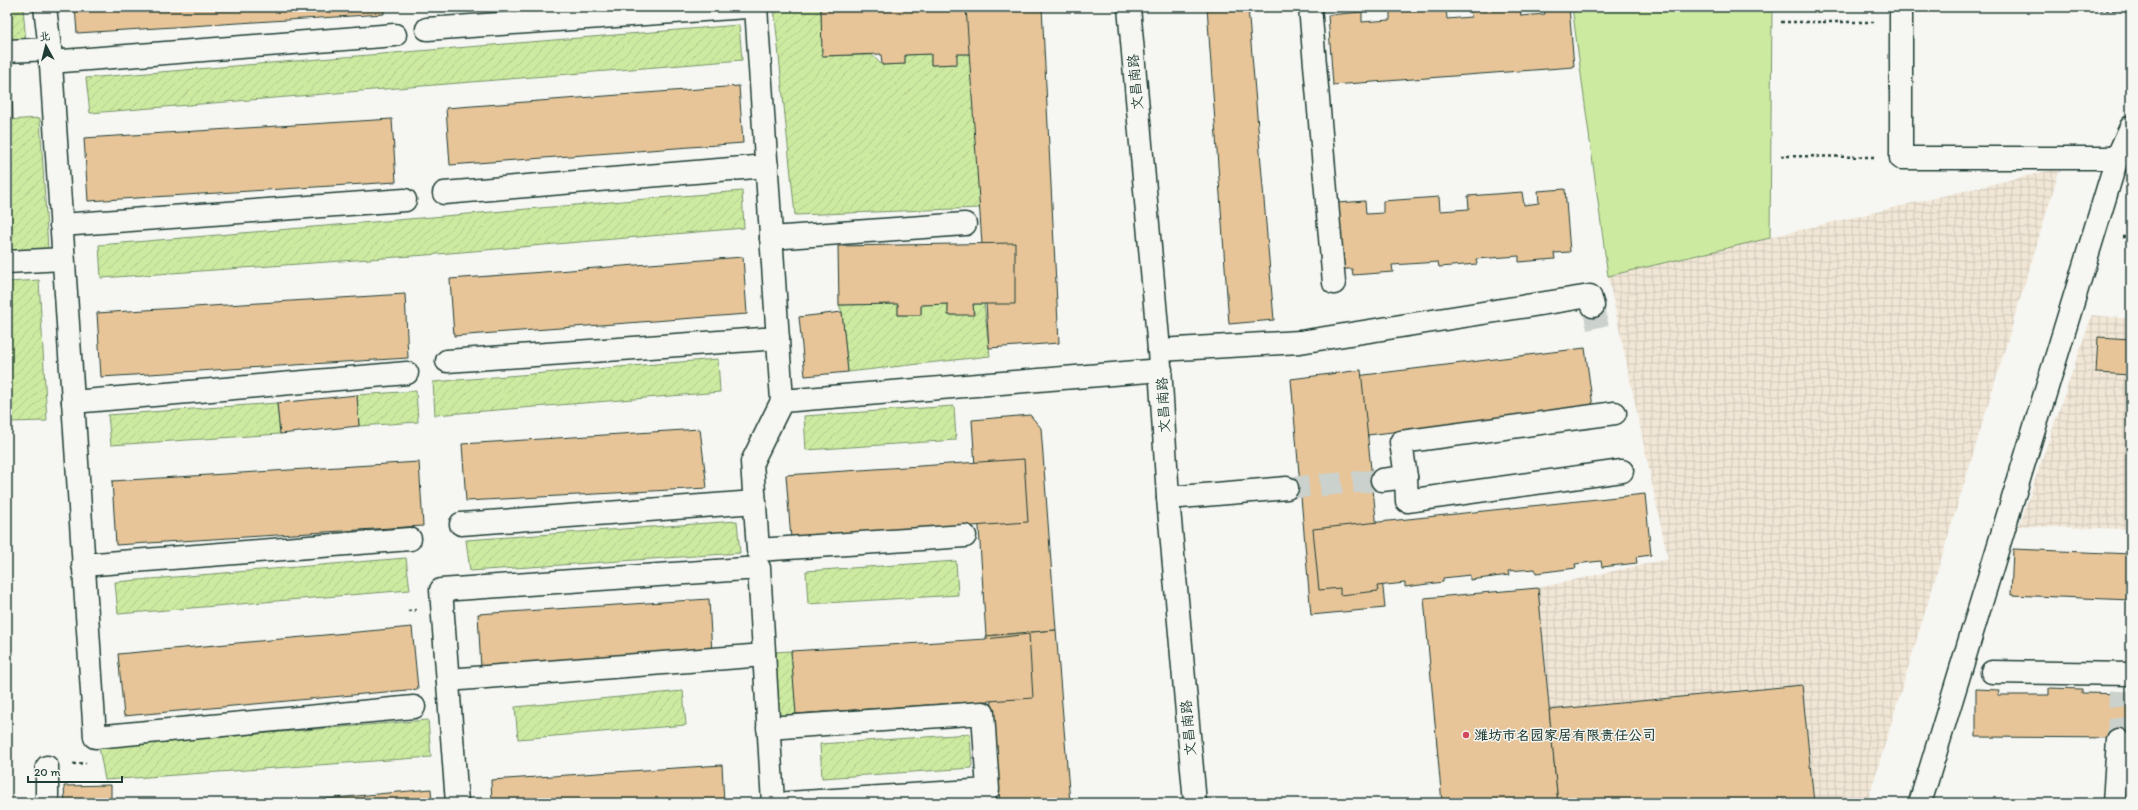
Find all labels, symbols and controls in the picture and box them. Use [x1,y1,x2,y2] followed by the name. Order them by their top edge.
[26,26,66,66] north arrow
[39,29,51,44] text: 北
[1125,53,1146,111] street label: 文昌南路
[1154,377,1173,433] street label: 文昌南路
[1178,699,1199,757] street label: 文昌南路
[1474,727,1656,744] place label: 潍坊市名园家居有限责任公司
[1461,730,1471,740] marker: 潍坊市名园家居有限责任公司
[28,758,122,784] scale bar
[34,765,61,779] text: 20 m

